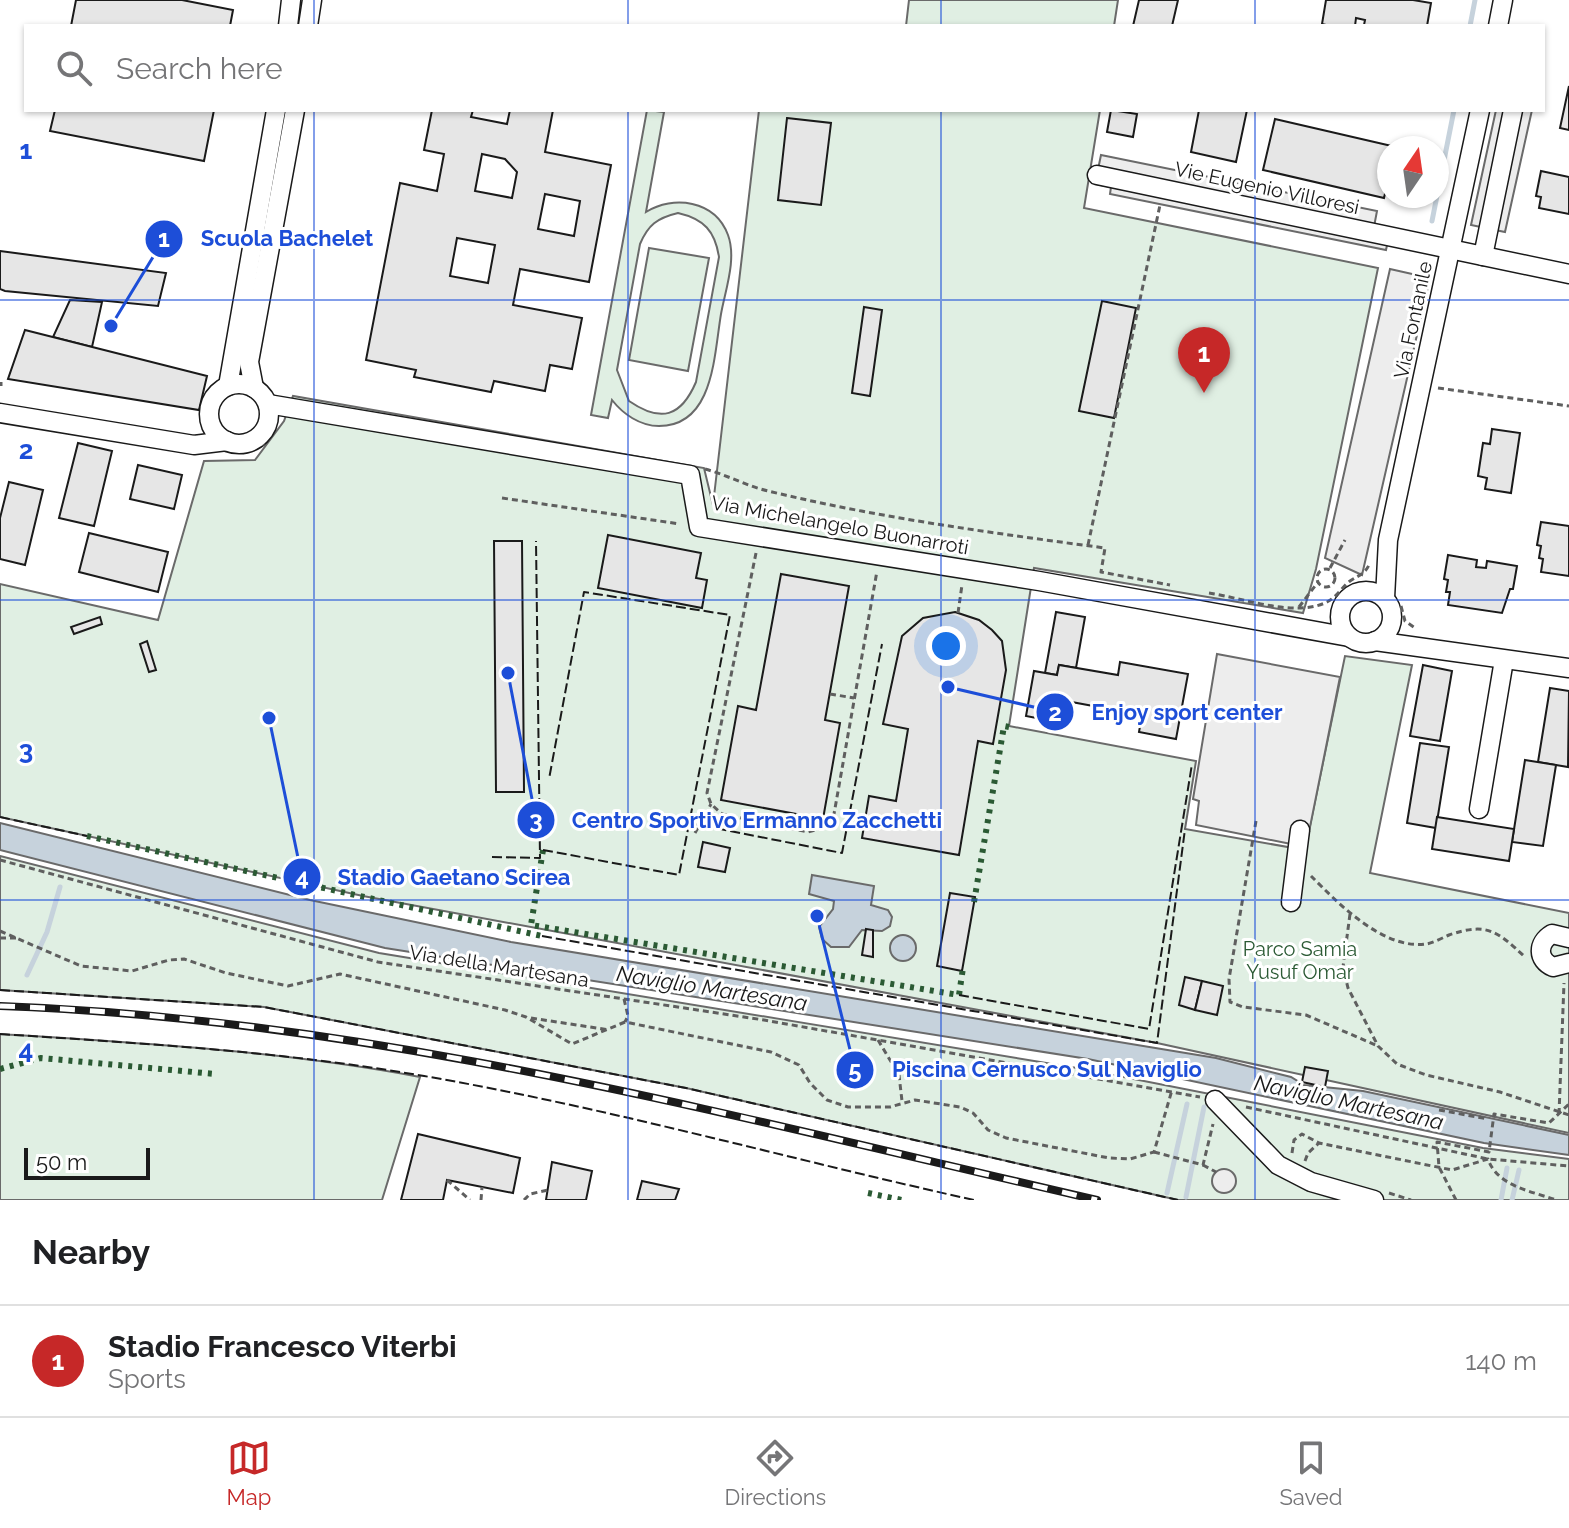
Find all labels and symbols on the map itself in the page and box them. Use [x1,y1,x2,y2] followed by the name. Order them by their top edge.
[20,135,33,165] text: 1
[1377,136,1449,208] north arrow
[1172,157,1362,219] street label: Vie Eugenio Villoresi
[144,216,389,262] callout: Scuola Bachelet
[158,224,170,253] text: 1
[201,225,374,251] text: Scuola Bachelet
[1389,259,1437,381] street label: Via Fontanile
[1178,327,1230,393] pin: 1
[19,435,33,465] text: 2
[709,491,971,559] street label: Via Michelangelo Buonarroti
[926,626,966,666] your location
[1035,689,1298,735] callout: Enjoy sport center
[1048,698,1062,727] text: 2
[1091,699,1283,725] text: Enjoy sport center
[19,735,33,765] text: 3
[516,797,958,843] callout: Centro Sportivo Ermanno Zacchetti
[529,805,543,834] text: 3
[572,807,942,833] text: Centro Sportivo Ermanno Zacchetti
[282,854,587,900] callout: Stadio Gaetano Scirea
[295,863,309,892] text: 4
[338,864,571,890] text: Stadio Gaetano Scirea
[1243,937,1357,984] park label: Parco Samia Yusuf Omar
[407,940,591,992] street label: Via della Martesana
[615,960,809,1016] water label: Naviglio Martesana
[19,1035,33,1065] text: 4
[835,1047,1218,1093] callout: Piscina Cernusco Sul Naviglio
[848,1055,862,1084] text: 5
[892,1056,1202,1082] text: Piscina Cernusco Sul Naviglio
[1252,1069,1446,1135] water label: Naviglio Martesana
[24,1144,150,1180] scale bar

